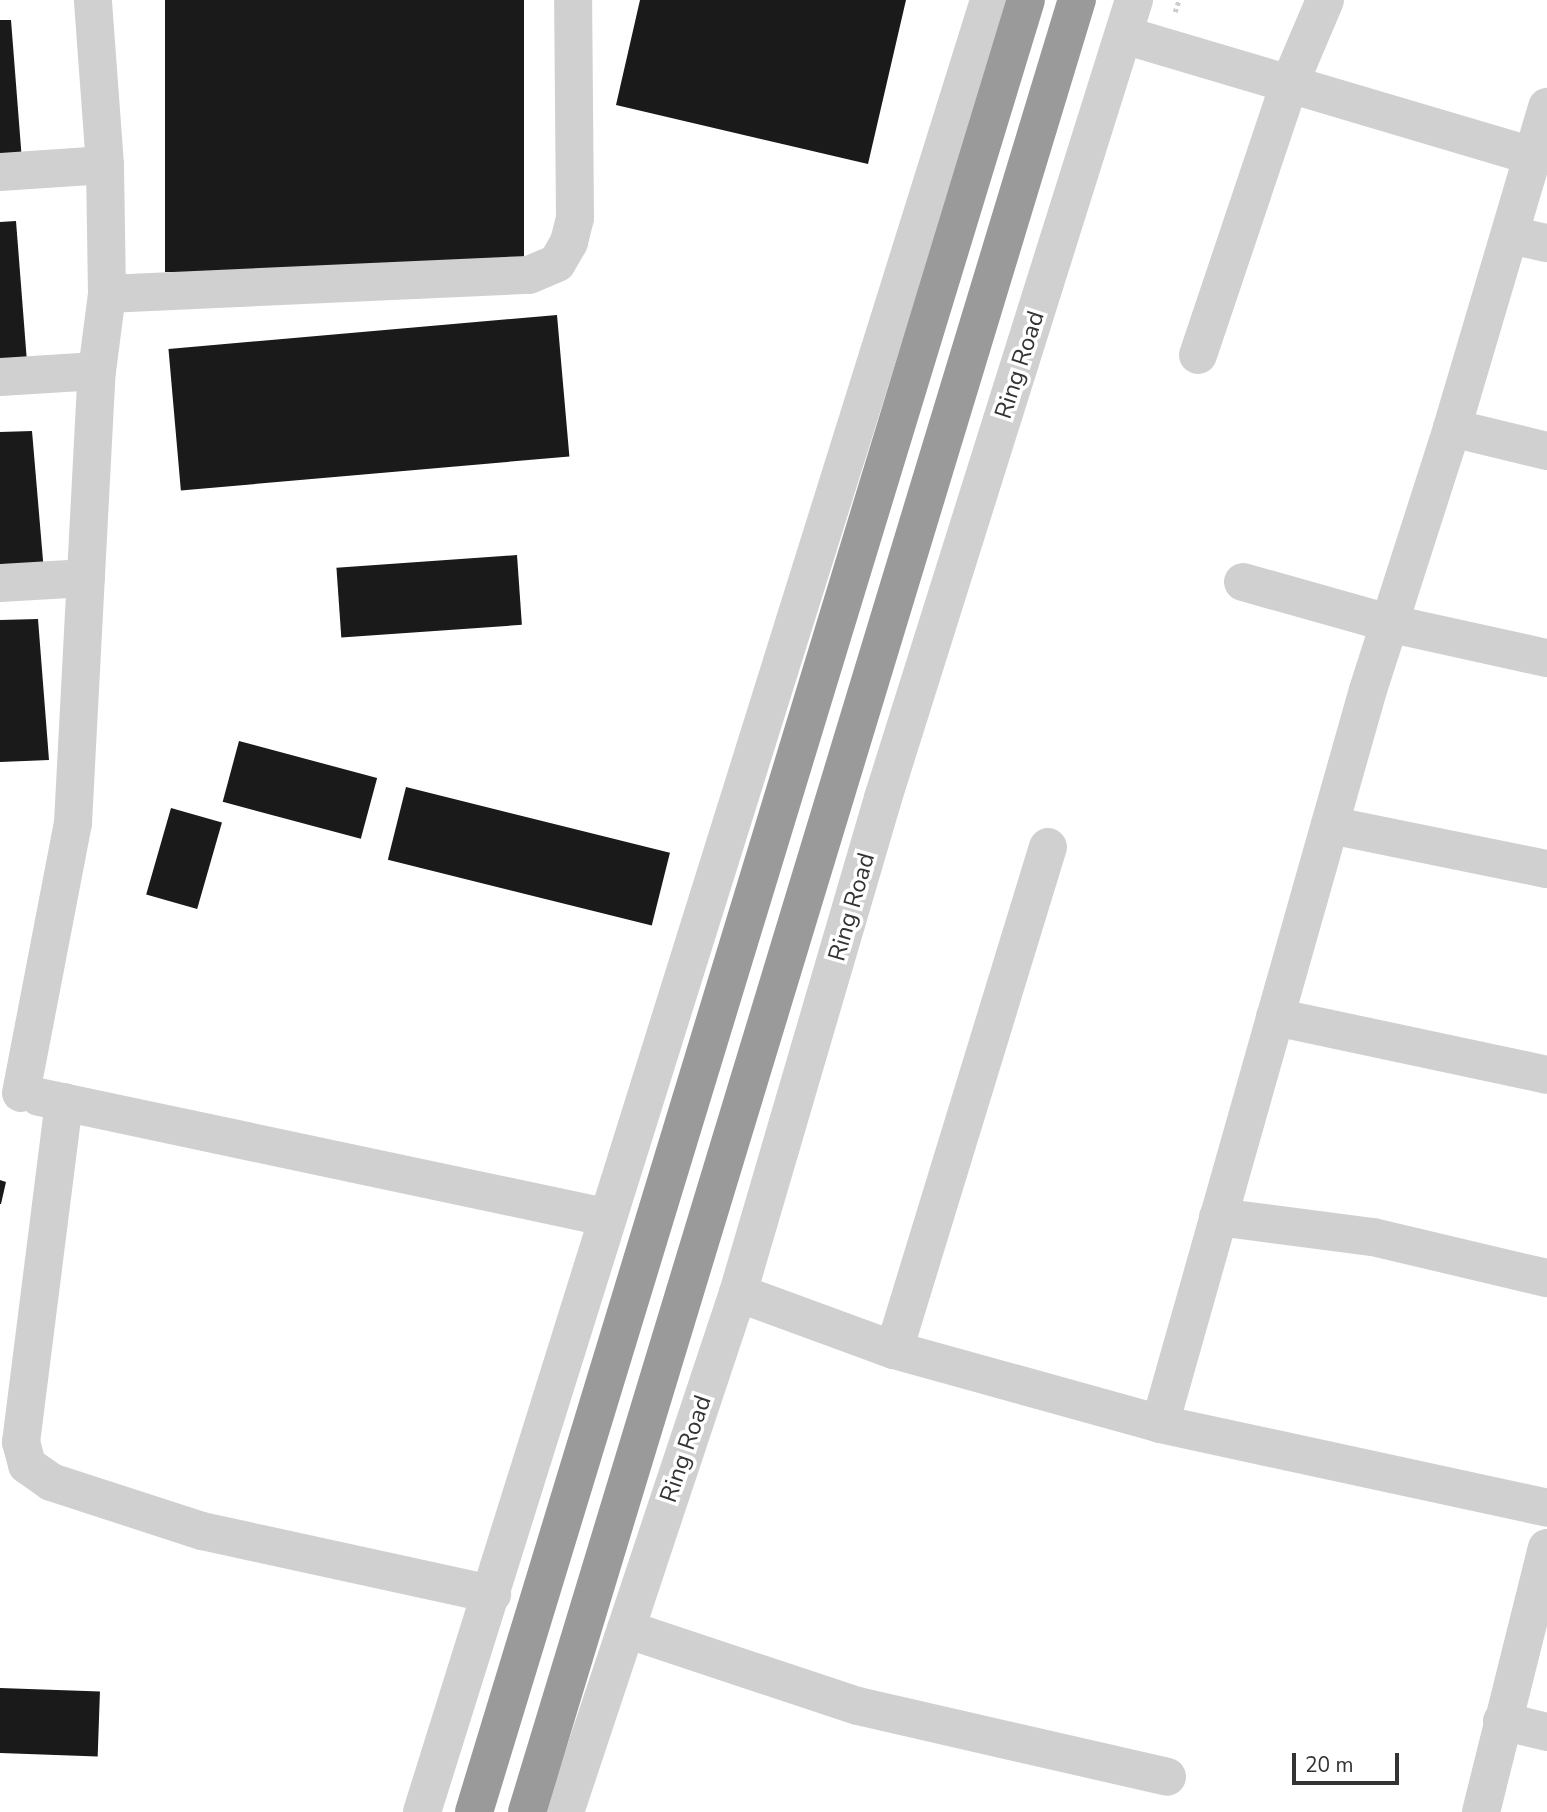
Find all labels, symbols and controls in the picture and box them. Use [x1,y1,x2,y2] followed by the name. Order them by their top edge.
[989,308,1051,422] street label: Ring Road
[823,850,881,964] street label: Ring Road
[654,1392,718,1506] street label: Ring Road
[1295,1738,1402,1782] scale bar
[1305,1751,1354,1779] text: 20 m

